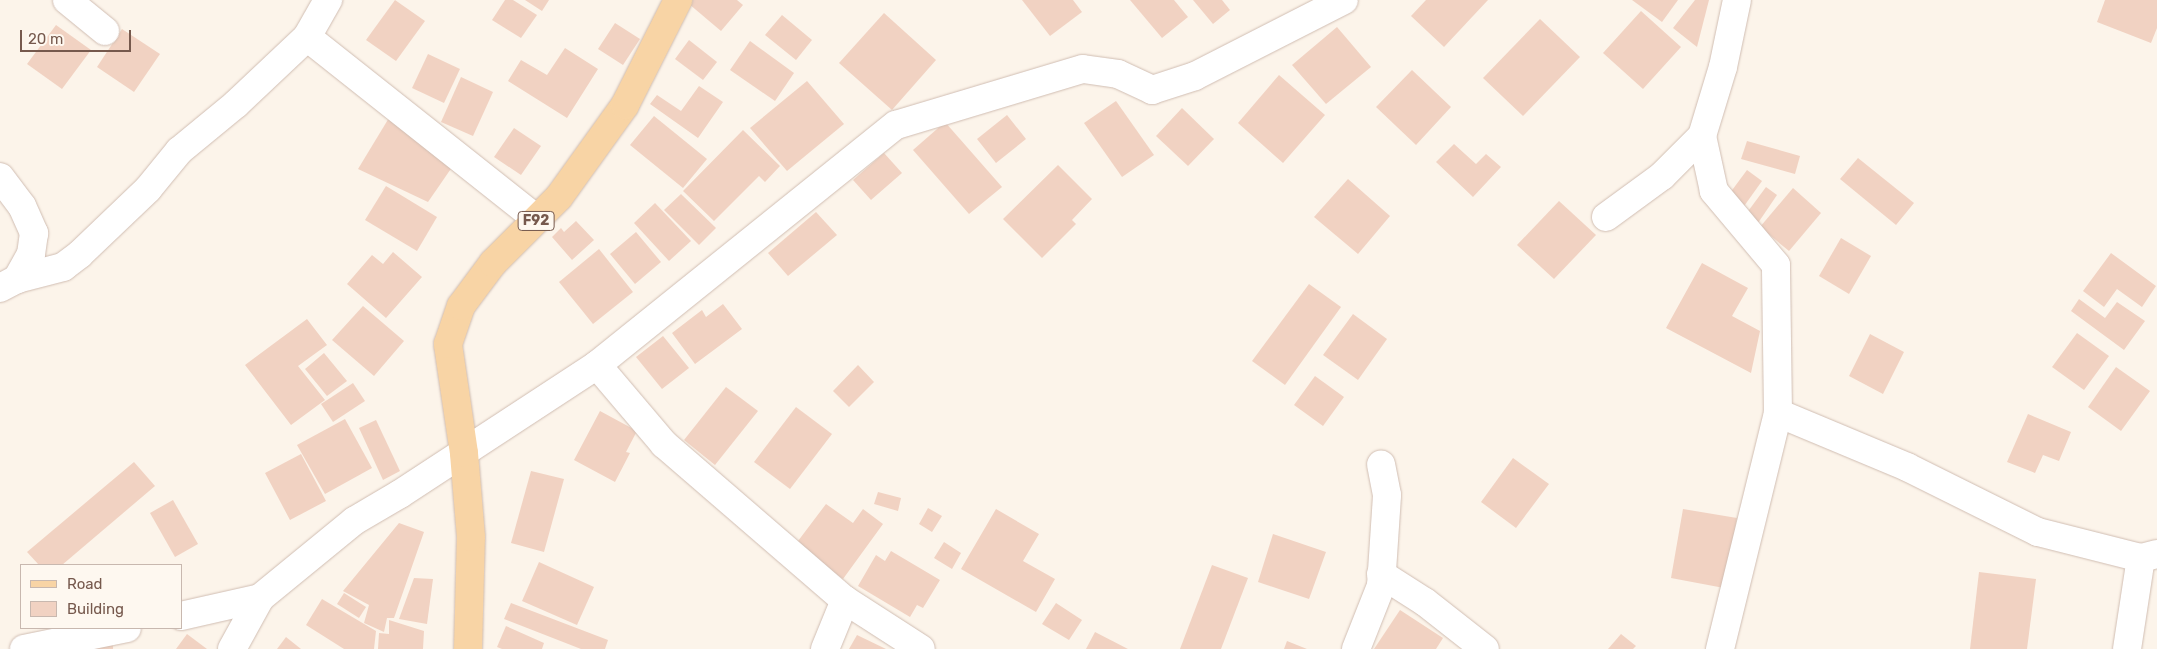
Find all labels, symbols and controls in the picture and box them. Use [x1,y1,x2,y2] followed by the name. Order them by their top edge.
[22,20,134,52] scale bar
[28,30,63,48] text: 20 m
[517,210,555,232] road number: F92
[20,564,182,629] legend
[67,575,103,593] text: Road
[67,600,124,618] text: Building

